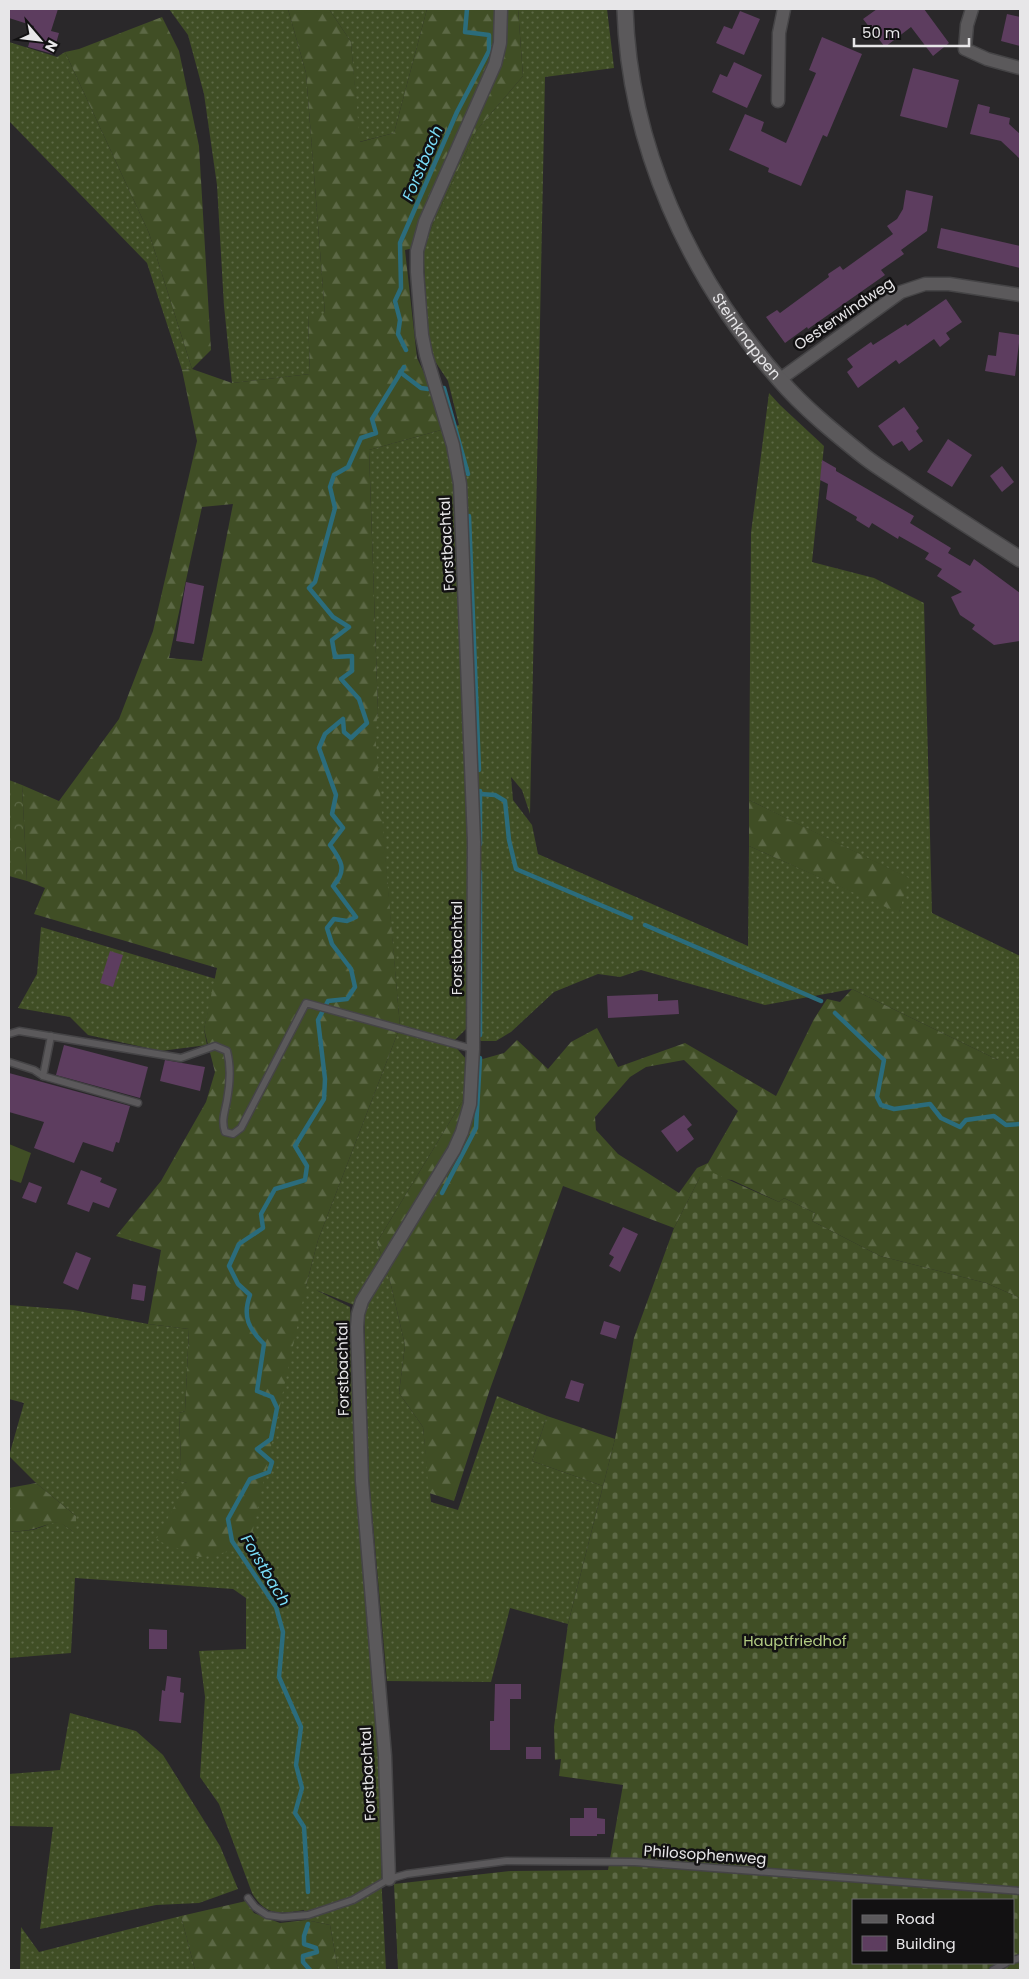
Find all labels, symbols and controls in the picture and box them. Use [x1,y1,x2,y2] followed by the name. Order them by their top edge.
[15,15,65,65] north arrow
[854,15,969,47] scale bar
[862,22,900,43] text: 50 m
[40,37,63,55] text: N
[396,122,449,205] water label: Forstbach
[789,272,898,355] street label: Oesterwindweg
[707,289,786,384] street label: Steinknappen
[434,496,459,592] street label: Forstbachtal
[446,901,467,995] street label: Forstbachtal
[331,1322,354,1416] street label: Forstbachtal
[235,1530,296,1610] water label: Forstbach
[743,1630,847,1651] park label: Hauptfriedhof
[355,1726,380,1822] street label: Forstbachtal
[643,1840,767,1869] street label: Philosophenweg
[852,1899,1014,1964] legend
[896,1908,935,1929] text: Road
[896,1933,956,1954] text: Building

